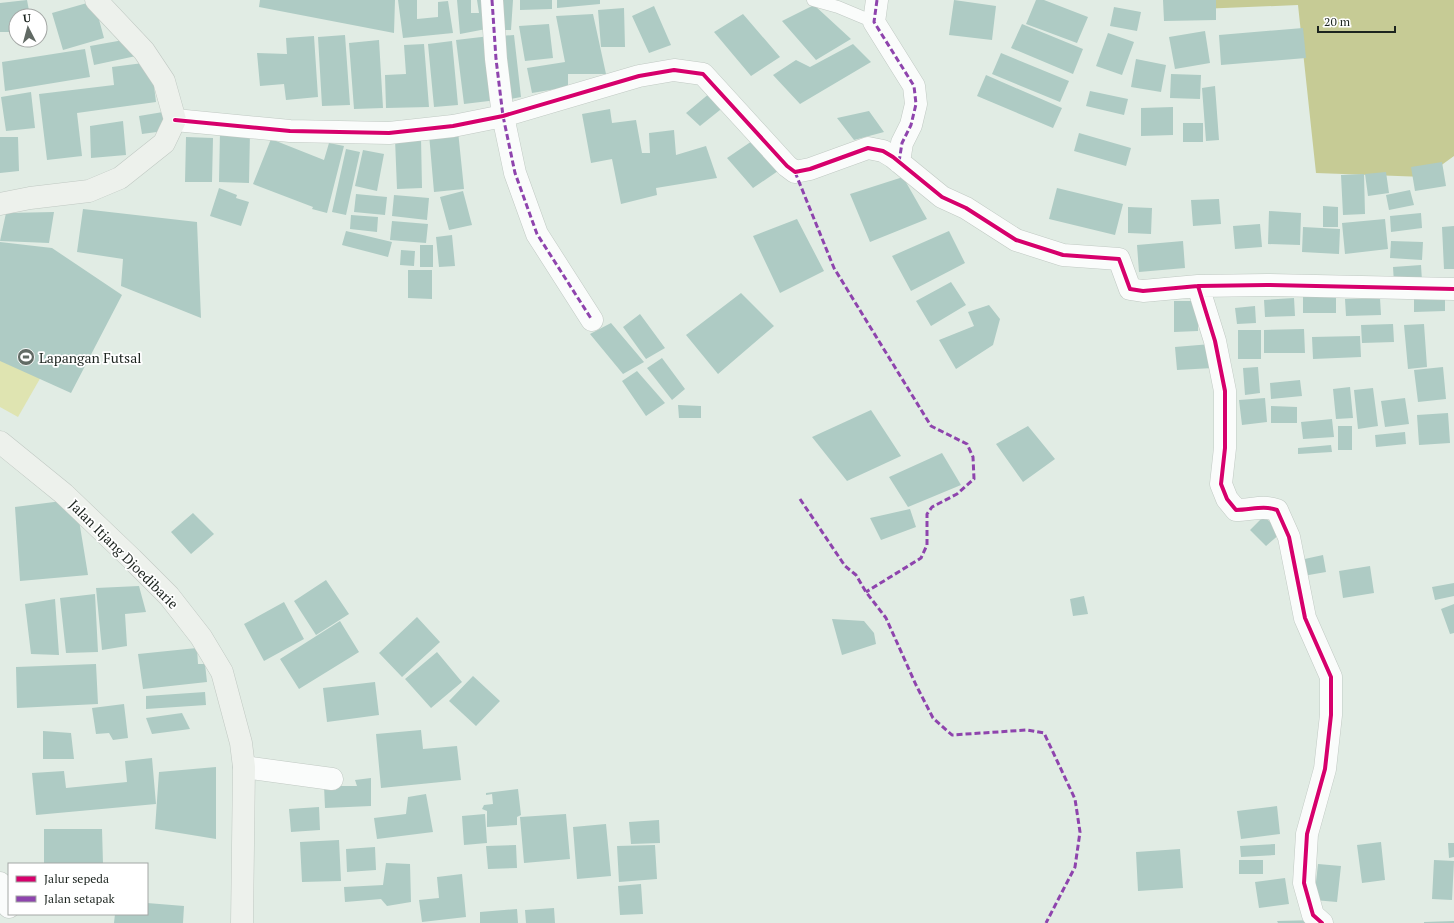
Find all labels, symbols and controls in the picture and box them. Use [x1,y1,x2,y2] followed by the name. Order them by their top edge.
[8,8,48,48] north arrow
[1318,8,1395,34] scale bar
[22,11,32,25] text: U
[1324,14,1351,29] text: 20 m
[16,347,36,367] sports icon: Lapangan Futsal
[39,348,141,367] place label: Lapangan Futsal
[65,495,183,613] street label: Jalan Itjang Djoedibarie
[8,863,148,915] legend
[44,871,109,886] text: Jalur sepeda
[44,891,115,906] text: Jalan setapak

